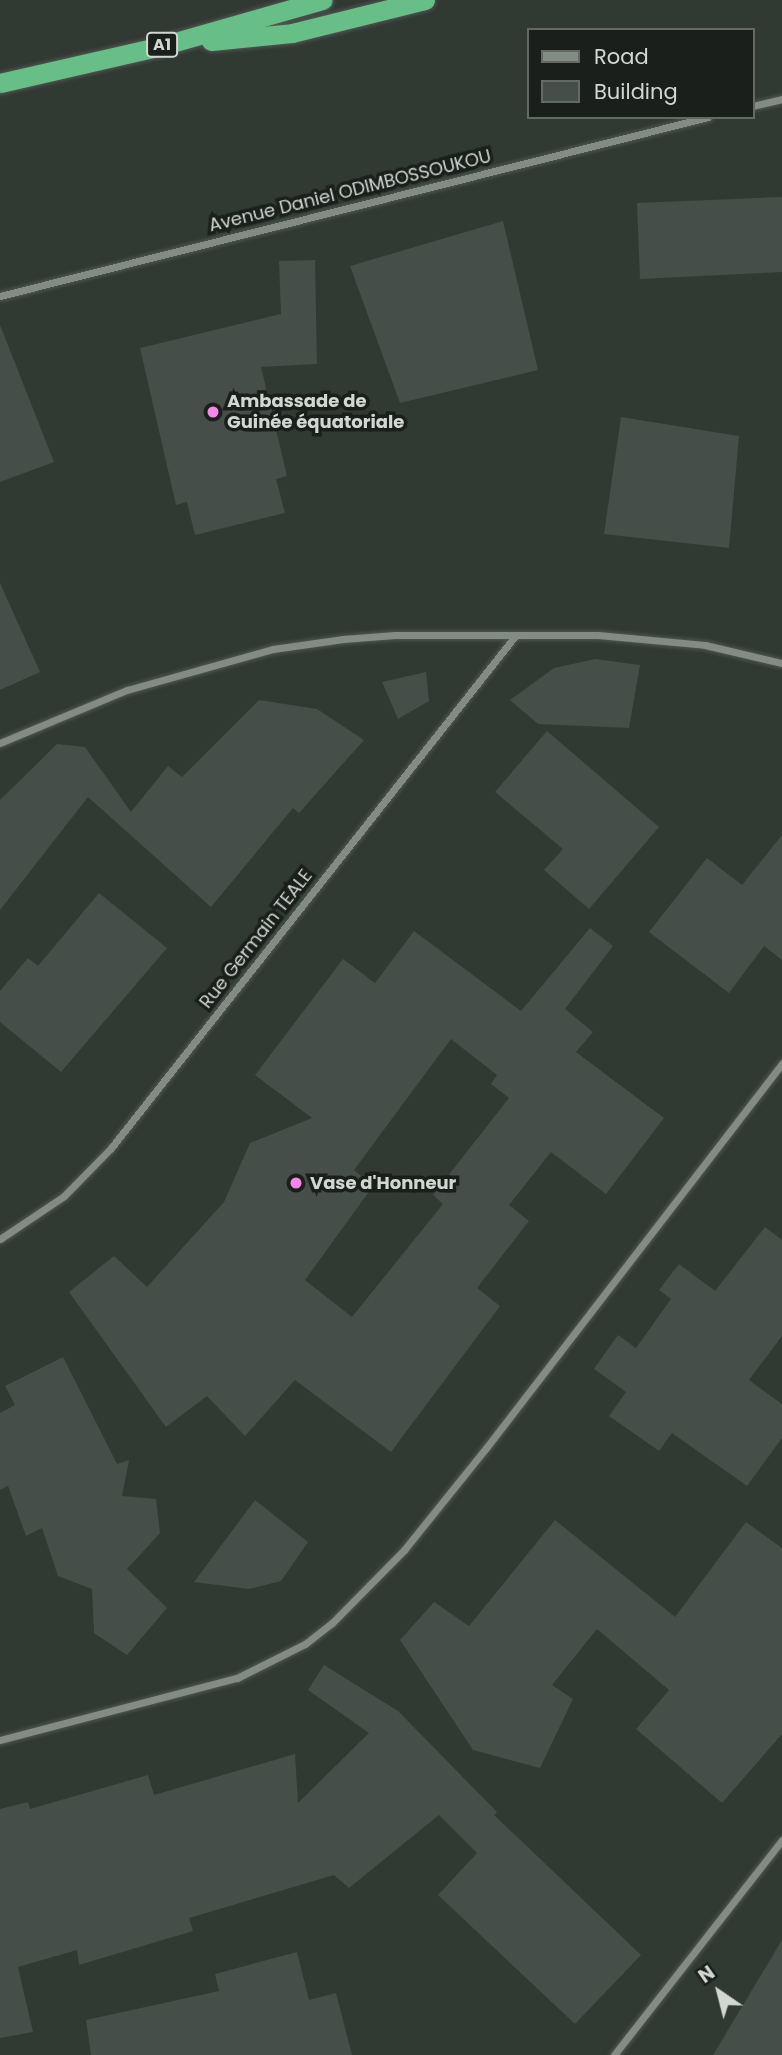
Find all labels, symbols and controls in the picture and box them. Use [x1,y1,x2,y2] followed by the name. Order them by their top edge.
[526,28,754,119] legend
[144,32,180,58] road number: A1
[594,42,649,71] text: Road
[594,77,678,106] text: Building
[207,145,493,237] street label: Avenue Daniel ODIMBOSSOUKOU
[227,391,404,434] place label: Ambassade de Guinée équatoriale
[205,404,221,420] marker: Ambassade de Guinée équatoriale
[195,865,317,1013] street label: Rue Germain TEALE
[310,1172,456,1194] place label: Vase d'Honneur
[288,1175,304,1191] marker: Vase d'Honneur
[684,1957,754,2027] north arrow
[693,1959,720,1990] text: N

